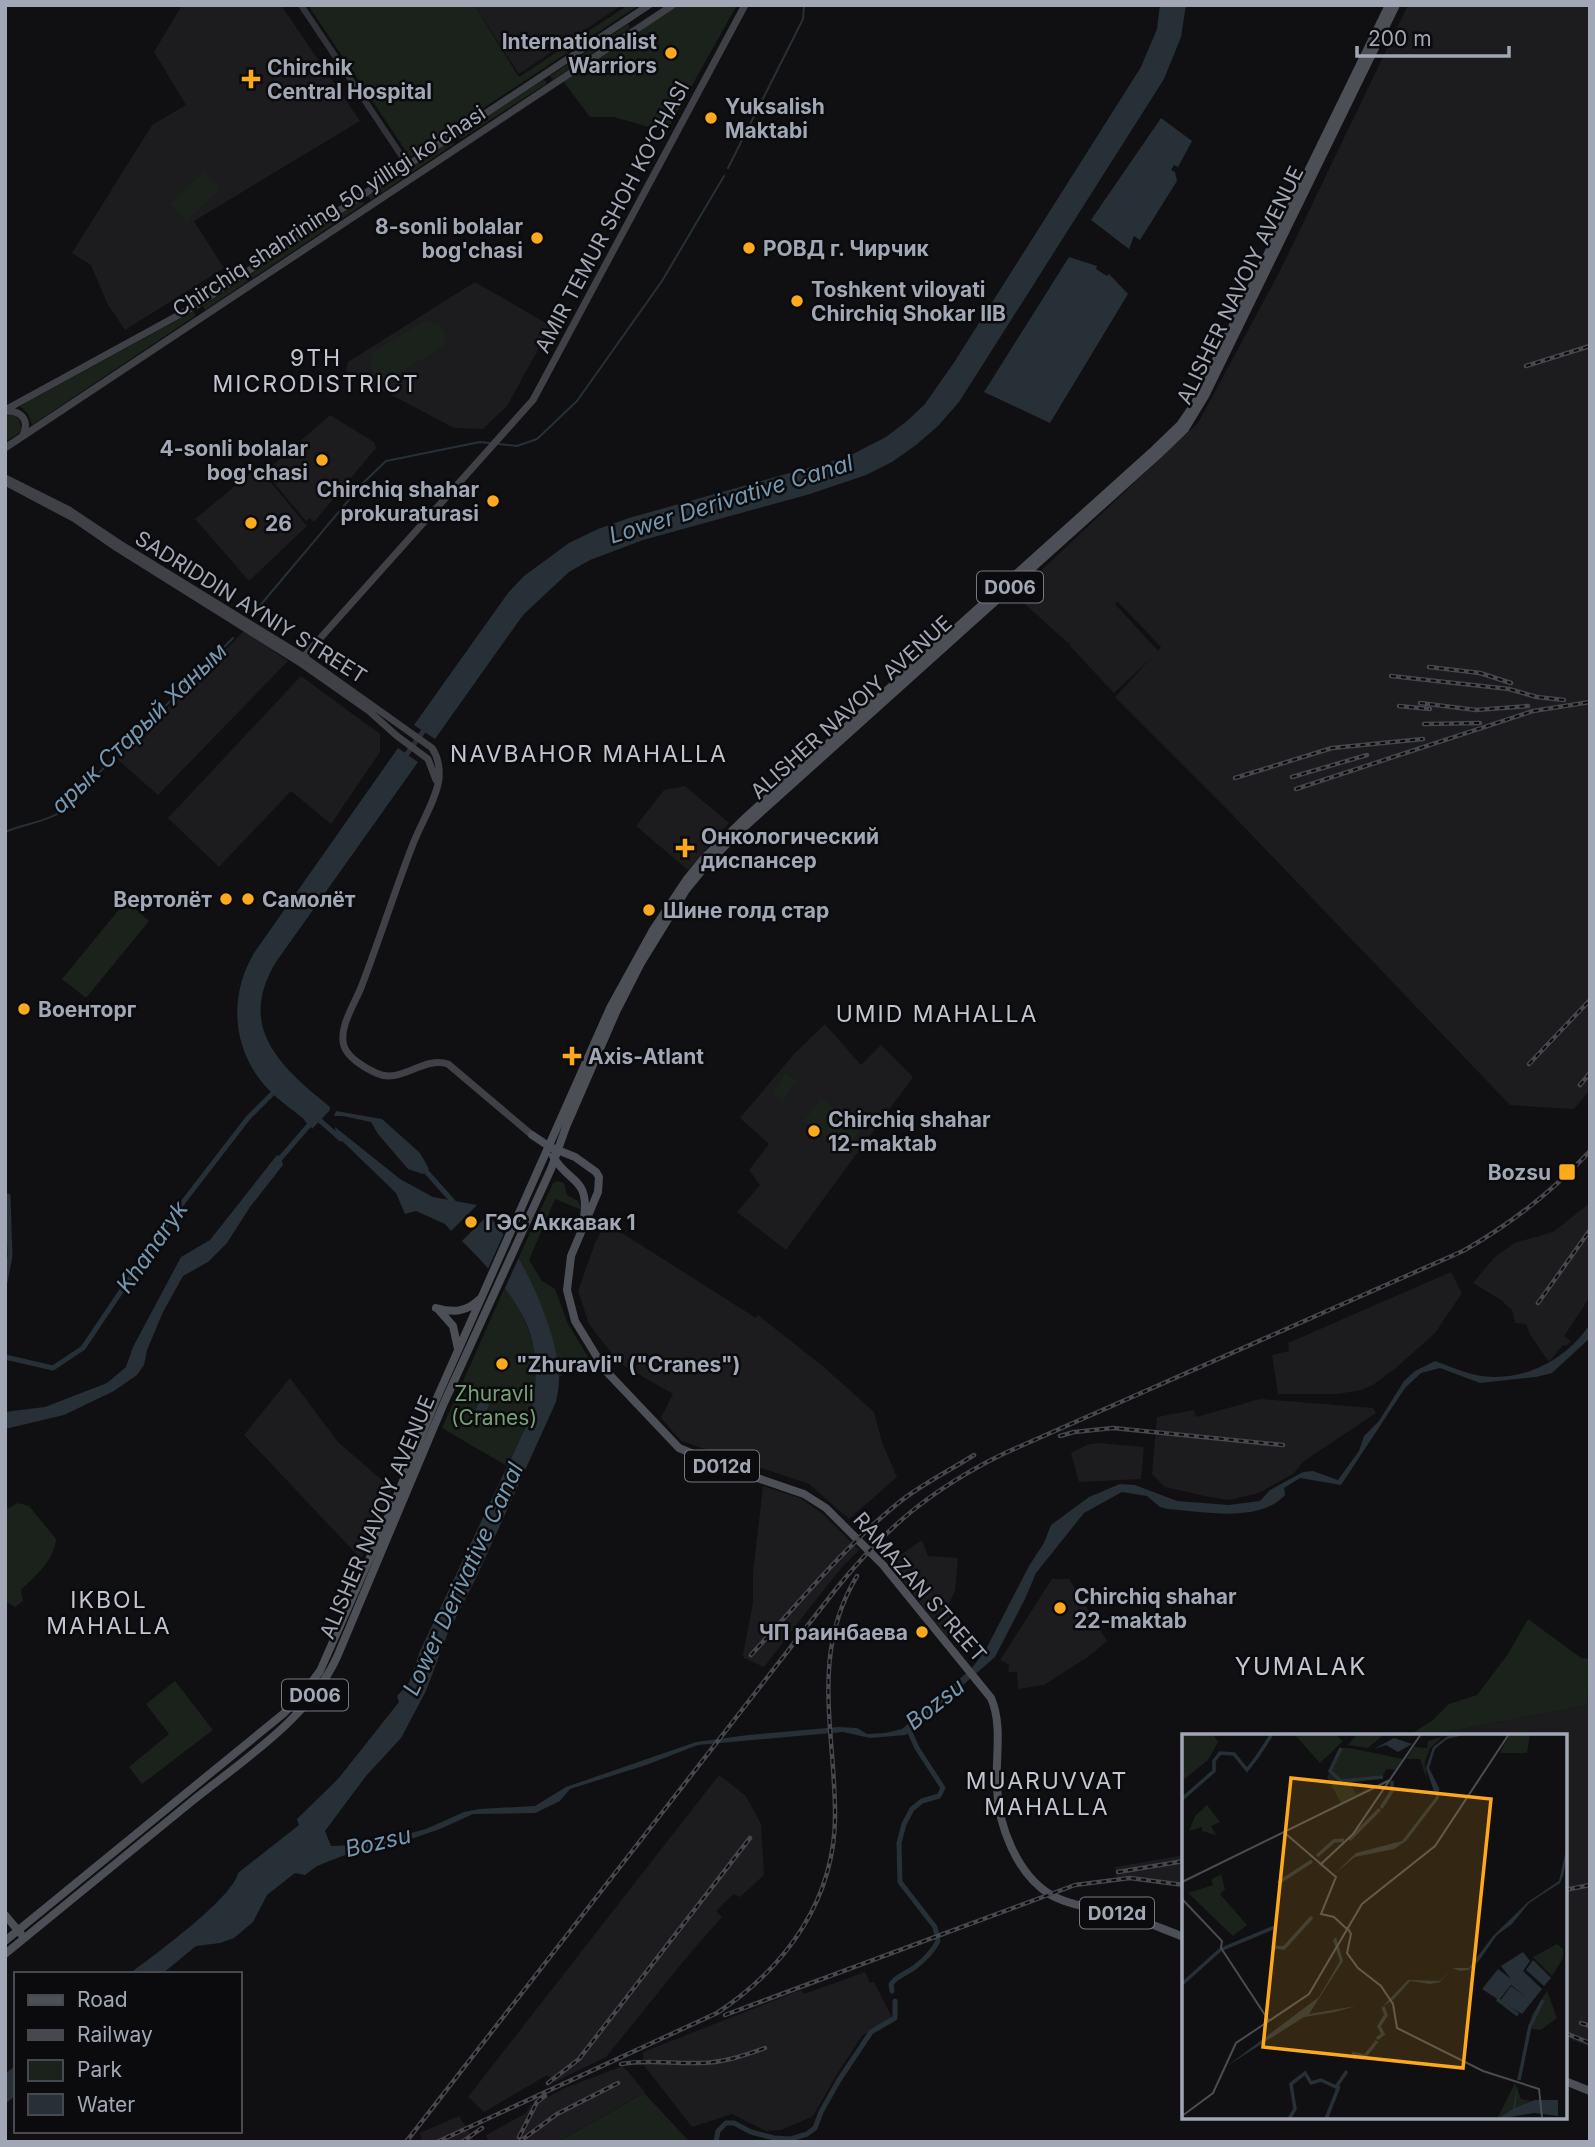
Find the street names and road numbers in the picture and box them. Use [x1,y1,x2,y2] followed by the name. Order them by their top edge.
[530,77,694,357] street label: AMIR TEMUR SHOH KO‘CHASI
[168,100,490,322] street label: Chirchiq shahrining 50 yilligi koʻchasi
[1171,162,1309,408] street label: ALISHER NAVOIY AVENUE
[131,525,371,689] street label: SADRIDDIN AYNIY STREET
[977,572,1043,602] road number: D006
[745,610,957,804] street label: ALISHER NAVOIY AVENUE
[314,1392,440,1642] street label: ALISHER NAVOIY AVENUE
[685,1450,759,1482] road number: D012d
[848,1507,992,1667] street label: RAMAZAN STREET
[282,1680,348,1710] road number: D006
[1080,1898,1154,1928] road number: D012d

